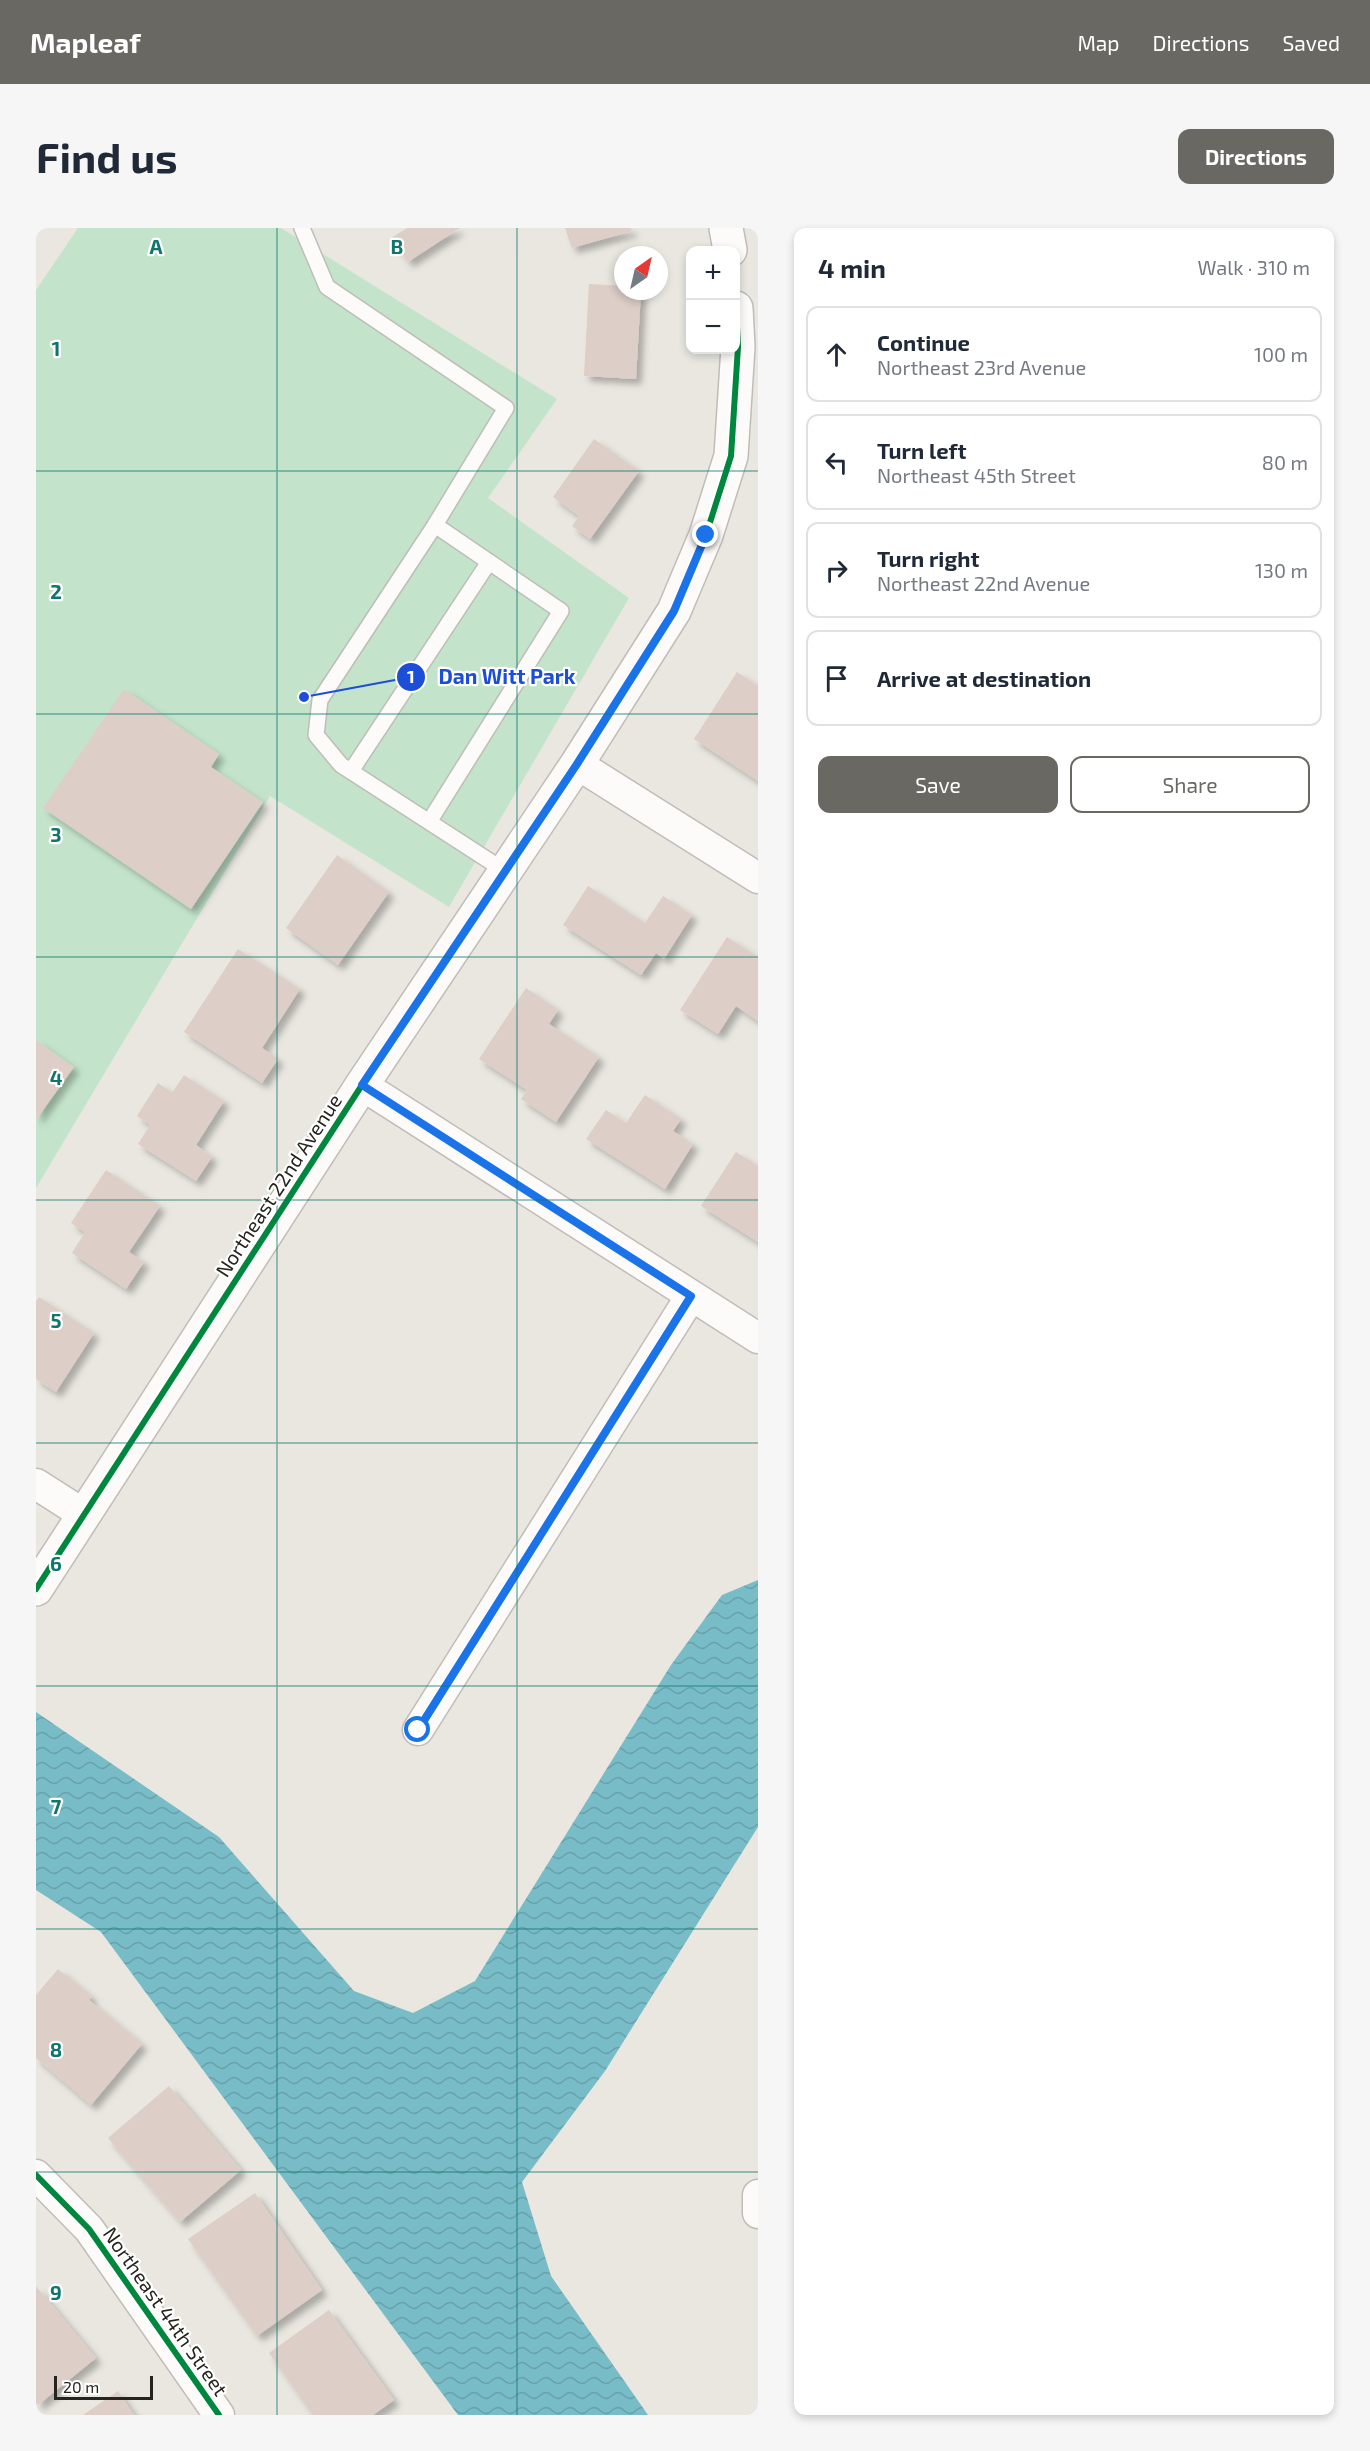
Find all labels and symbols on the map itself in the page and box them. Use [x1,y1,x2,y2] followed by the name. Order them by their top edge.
[149,234,163,258] text: A
[391,234,403,258] text: B
[614,246,668,300] north arrow
[52,336,60,360] text: 1
[692,521,718,547] route end
[50,579,62,603] text: 2
[396,657,587,696] callout: Dan Witt Park
[439,663,576,688] text: Dan Witt Park
[407,665,415,687] text: 1
[50,822,62,846] text: 3
[50,1065,63,1089] text: 4
[210,1089,346,1281] street label: Northeast 22nd Avenue
[50,1308,62,1332] text: 5
[50,1551,62,1575] text: 6
[404,1716,430,1742] route start
[51,1794,62,1818] text: 7
[50,2037,62,2061] text: 8
[99,2222,234,2400] street label: Northeast 44th Street
[50,2280,62,2304] text: 9
[54,2373,153,2400] scale bar

